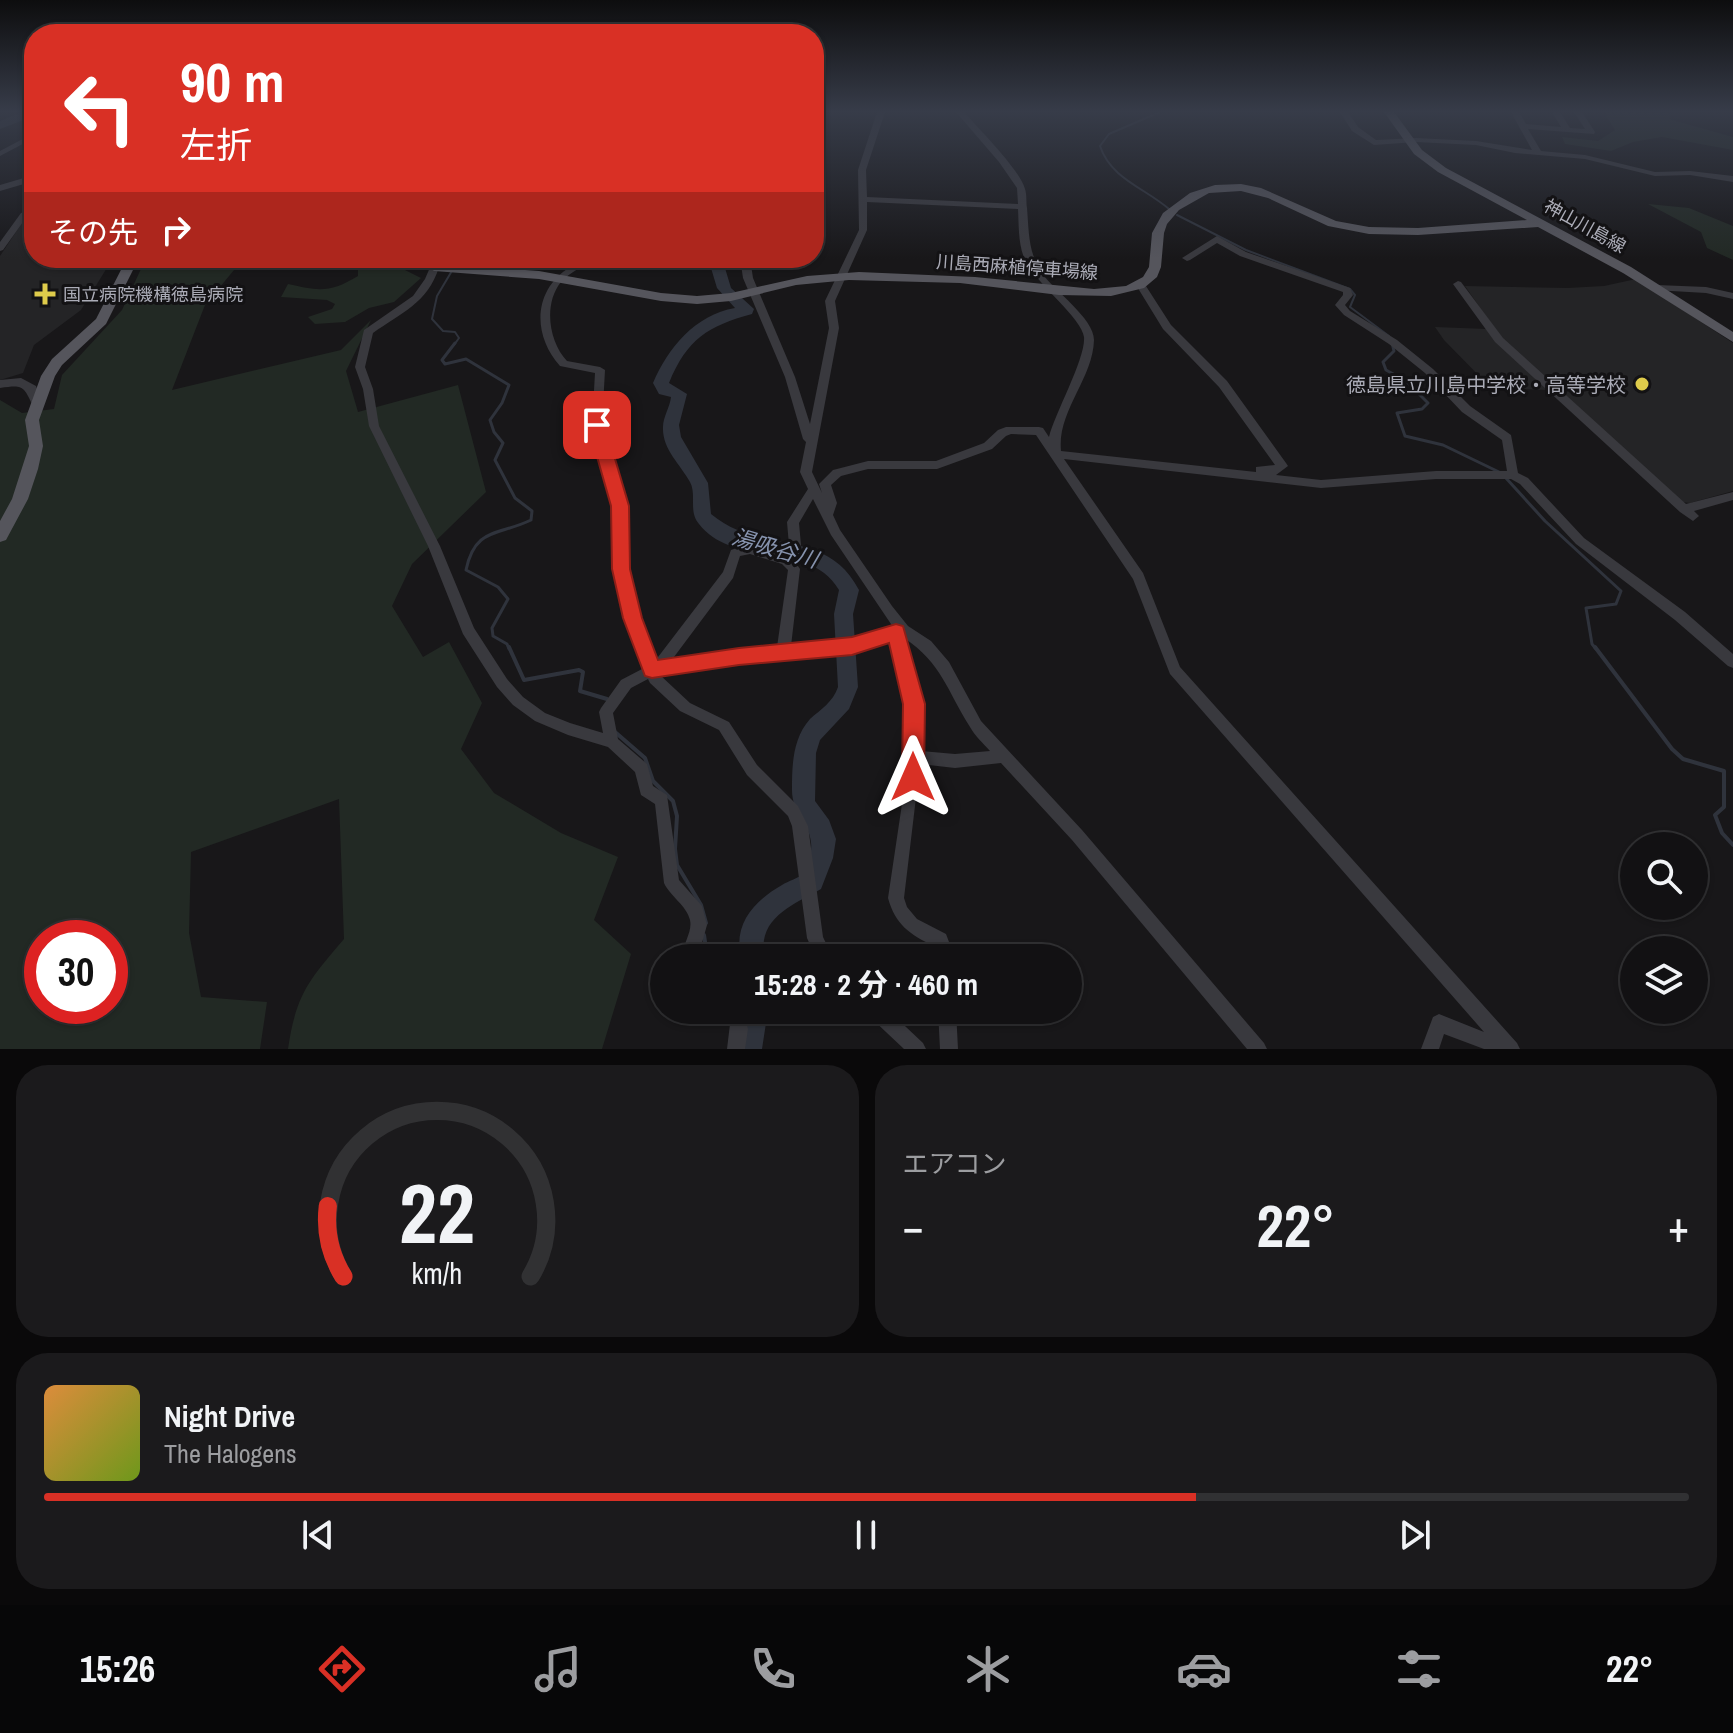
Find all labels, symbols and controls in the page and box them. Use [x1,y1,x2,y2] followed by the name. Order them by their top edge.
[180,44,285,119] text: 90 m
[48,56,152,160] icon: left
[180,121,252,169] text: 左折
[1540,193,1630,259] street label: 神山川島線
[154,208,198,252] icon: right
[48,212,138,252] text: その先
[935,249,1099,285] street label: 川島西麻植停車場線
[63,282,243,307] place label: 国立病院機構徳島病院
[34,283,56,305] marker: 国立病院機構徳島病院
[1346,371,1626,398] place label: 徳島県立川島中学校・高等学校
[1633,375,1651,393] marker: 徳島県立川島中学校・高等学校
[563,391,631,459] pin
[575,403,619,447] icon: arrive
[729,521,823,575] water label: 湯吸谷川
[871,735,955,819] position arrow
[1620,832,1708,1024] map controls
[1620,832,1708,920] button: search
[24,920,128,1024] speed limit sign: 30
[1620,936,1708,1024] button: layers
[754,964,978,1004] text: 15:28 · 2 分 · 460 m
[903,1146,1007,1181] text: エアコン
[399,1157,475,1269] text: 22
[1256,1185,1335,1266] text: 22°
[903,1196,924,1256] text: −
[1668,1196,1689,1256] text: +
[412,1254,463,1293] text: km/h
[164,1396,295,1436] text: Night Drive
[164,1436,297,1471] text: The Halogens
[296,1513,340,1557] icon: previous
[844,1513,888,1557] icon: pause
[1393,1513,1437,1557] icon: next
[314,1641,370,1697] icon: directions
[530,1641,586,1697] icon: music
[745,1641,801,1697] icon: phone
[960,1641,1016,1697] icon: climate
[1176,1641,1232,1697] icon: car
[1391,1641,1447,1697] icon: filters
[80,1645,155,1693] text: 15:26
[1606,1645,1653,1693] text: 22°

